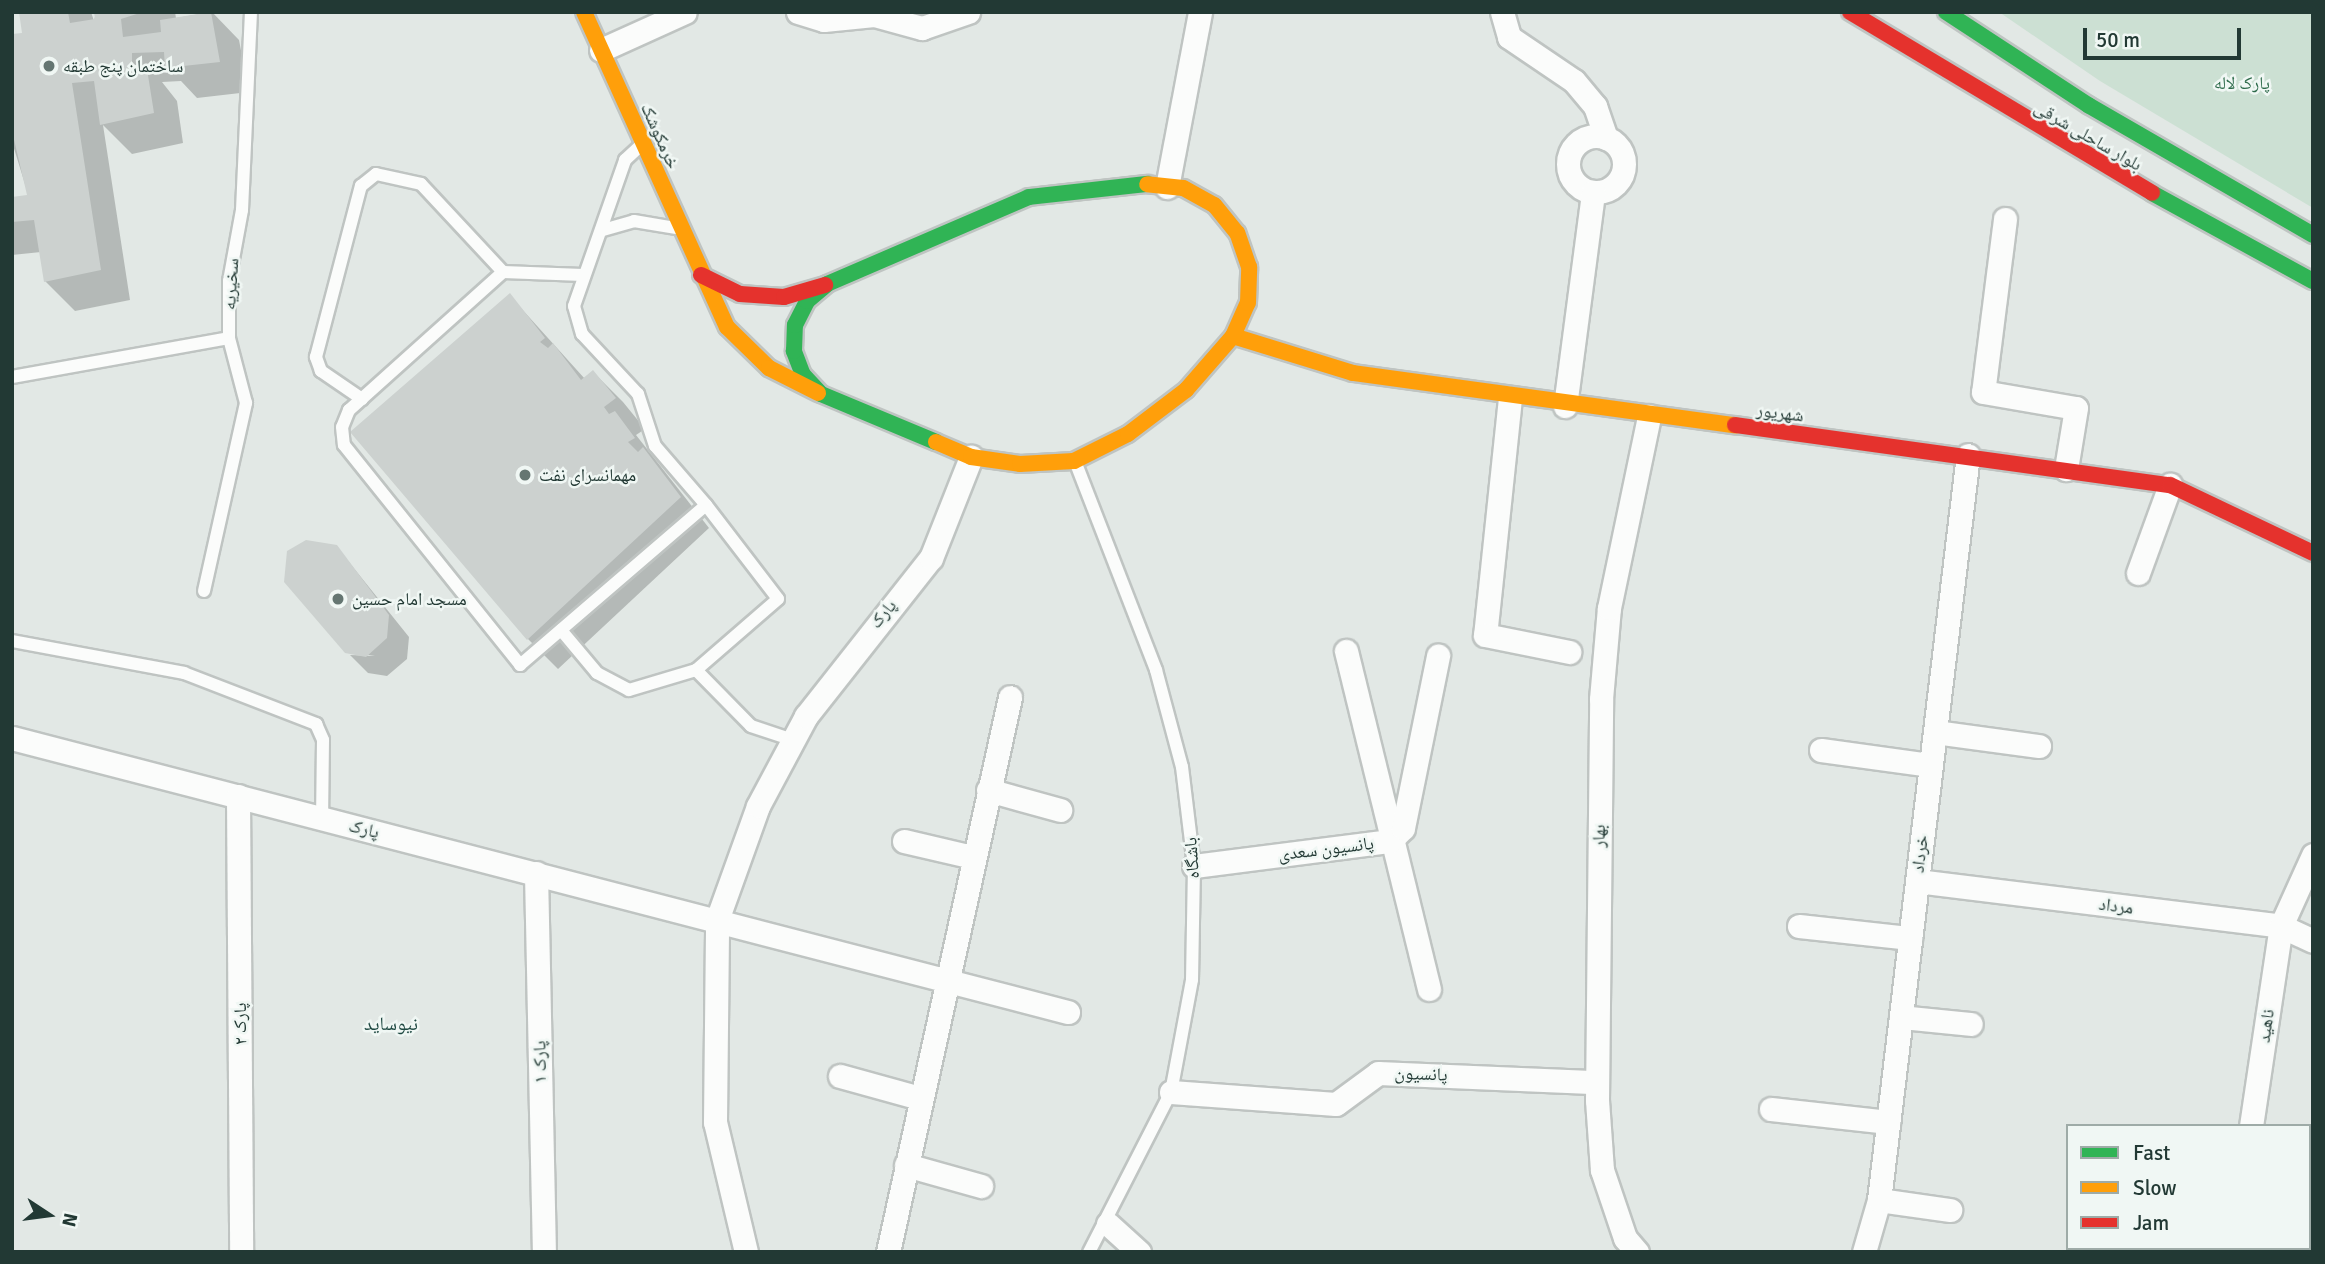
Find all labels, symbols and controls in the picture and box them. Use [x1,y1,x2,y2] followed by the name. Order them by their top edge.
[2087,14,2244,58] scale bar
[2096,27,2140,53] text: 50 m
[63,55,183,77] place label: ساختمان پنج طبقه
[41,58,57,74] marker: ساختمان پنج طبقه
[2214,72,2270,94] park label: پارک لاله
[2030,96,2146,176] street label: بلوار ساحلی شرقی
[636,100,684,172] street label: خرمکوشک
[218,257,244,311] street label: سخیریه
[1755,399,1805,427] street label: شهریور
[539,464,636,486] place label: مهمانسرای نفت
[517,467,533,483] marker: مهمانسرای نفت
[352,588,467,610] place label: مسجد امام حسین
[330,591,346,607] marker: مسجد امام حسین
[865,595,901,633] street label: پارک
[347,815,381,843] street label: پارک
[1588,824,1610,848] street label: بهار
[1277,832,1375,866] street label: پانسیون سعدی
[1907,834,1933,874] street label: خرداد
[1180,837,1204,879] street label: باشگاه
[2097,893,2135,919] street label: مرداد
[229,1003,251,1045] street label: پارک ۲
[2253,1008,2279,1044] street label: ناهید
[364,1014,418,1036] district label: نیوساید
[529,1040,551,1084] street label: پارک ۱
[1394,1062,1448,1086] street label: پانسیون
[2066,1124,2311,1250] legend
[2133,1140,2170,1166] text: Fast
[2133,1175,2177,1201] text: Slow
[14,1180,84,1250] north arrow
[2133,1210,2169,1236] text: Jam
[56,1211,83,1229] text: N

